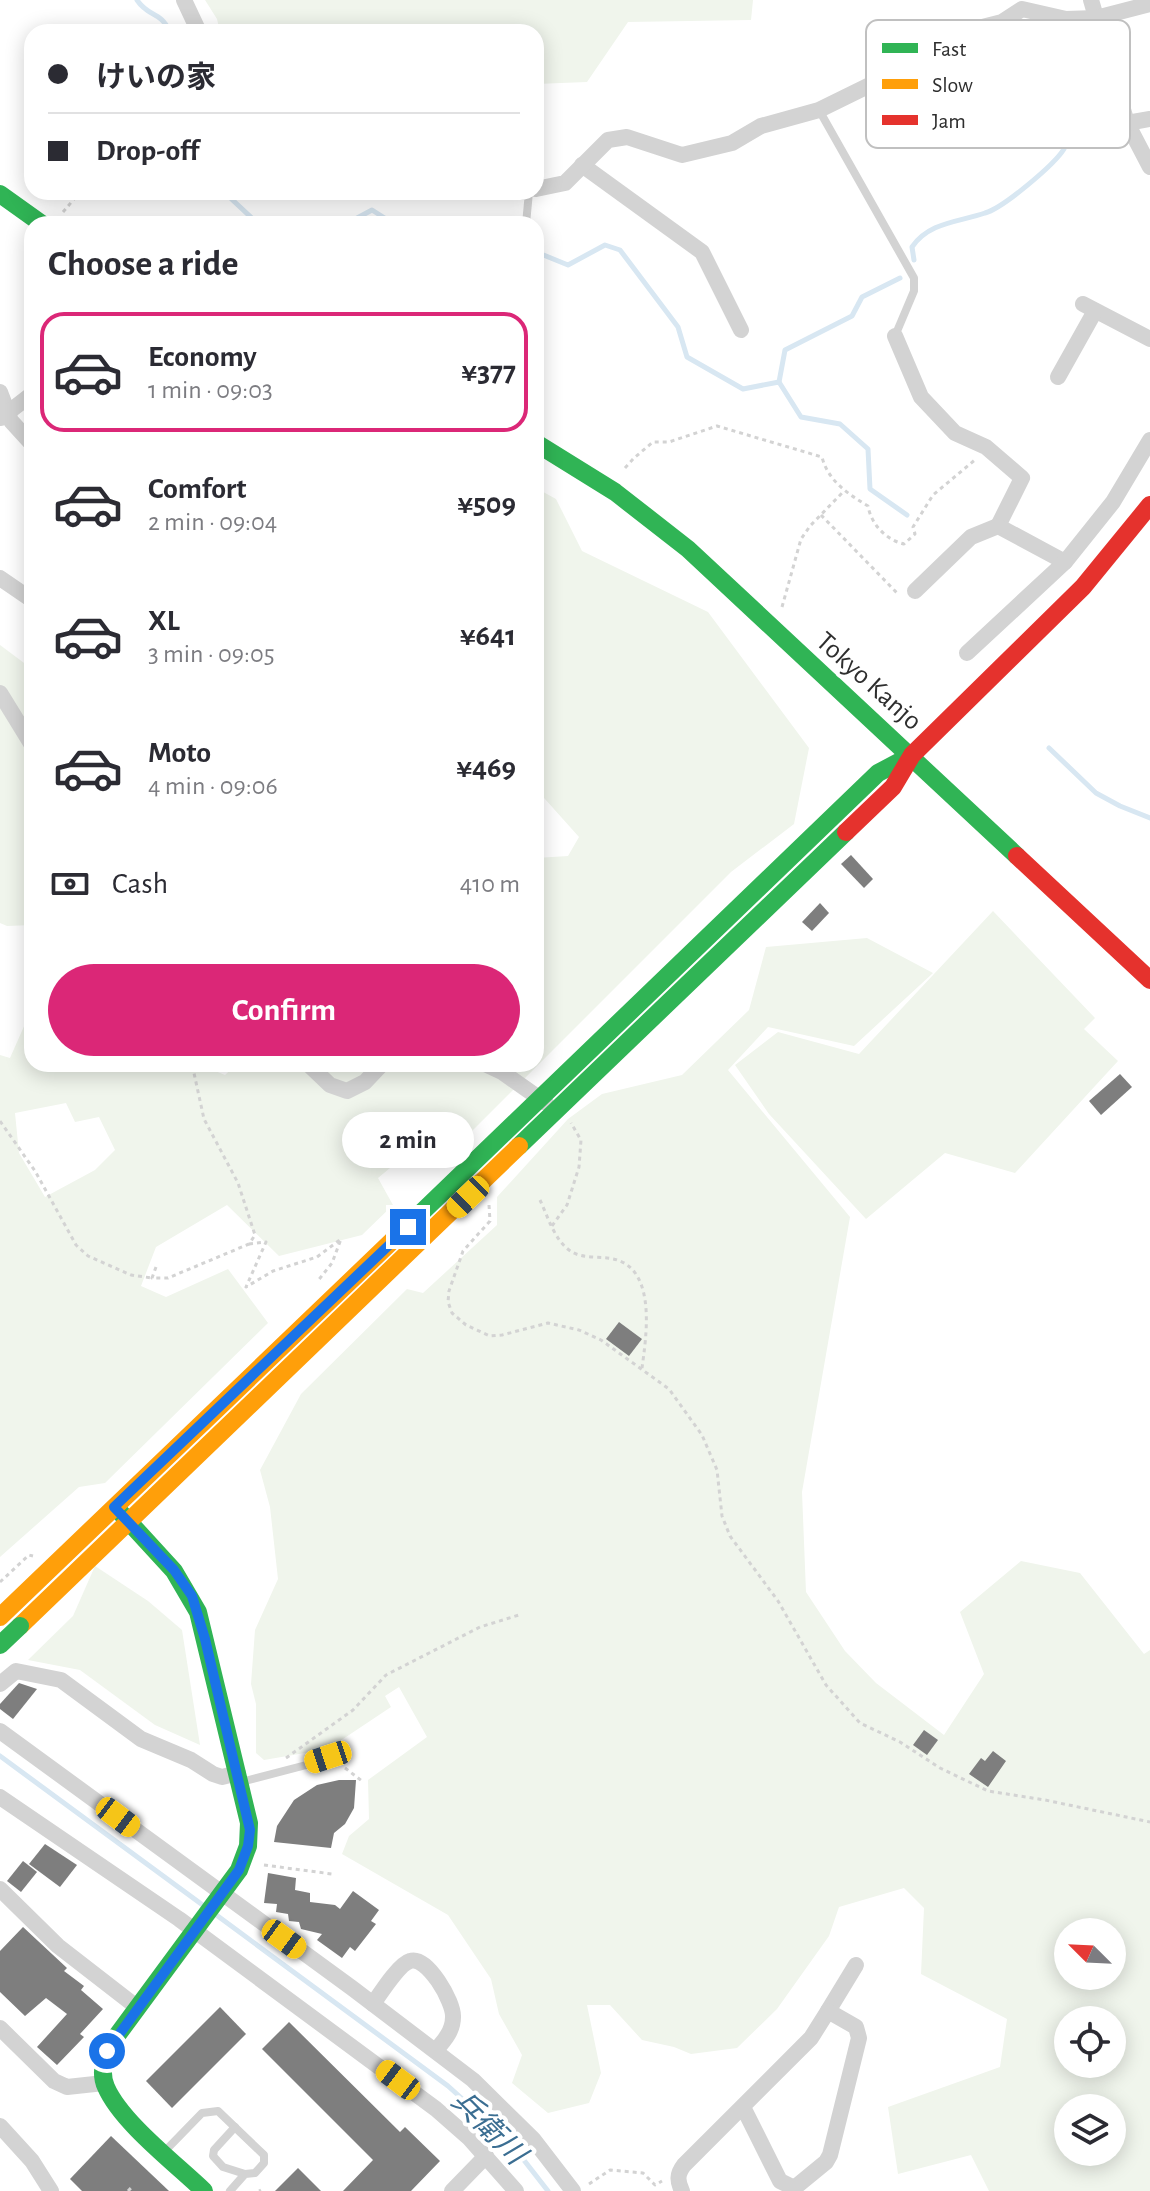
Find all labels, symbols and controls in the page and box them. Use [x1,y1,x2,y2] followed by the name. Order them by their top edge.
[866,20,1130,148] legend
[932,38,966,60] text: Fast
[96,63,216,93] text: けいの家
[932,74,973,96] text: Slow
[932,110,966,132] text: Jam
[96,136,199,166] text: Drop-off
[48,246,238,282] text: Choose a ride
[52,336,124,408] icon: car
[148,342,257,372] text: Economy
[461,357,516,387] text: ¥377
[148,377,273,403] text: 1 min · 09:03
[52,468,124,540] icon: car
[148,474,247,504] text: Comfort
[457,489,516,519] text: ¥509
[148,509,277,535] text: 2 min · 09:04
[52,600,124,672] icon: car
[148,606,180,636] text: XL
[460,621,516,651] text: ¥641
[810,627,927,736] street label: Tokyo Kanjo
[148,641,275,667] text: 3 min · 09:05
[52,732,124,804] icon: car
[148,738,211,768] text: Moto
[456,753,516,783] text: ¥469
[148,773,278,799] text: 4 min · 09:06
[48,862,92,906] icon: cash
[112,869,168,899] text: Cash
[460,871,520,897] text: 410 m
[48,964,520,1056] button: Confirm
[342,1111,474,1167] callout: 2 min
[379,1127,437,1153] text: 2 min
[442,1172,494,1222] car
[390,1209,426,1245] route end
[301,1738,355,1776] car
[92,1793,144,1841] car
[258,1915,310,1963] car
[1054,1918,1126,1990] north arrow
[1054,1918,1126,2166] map controls
[1054,2006,1126,2078] button: locate
[89,2033,125,2069] route start
[372,2056,424,2104] car
[446,2084,534,2172] water label: 兵衛川
[1054,2094,1126,2166] button: layers

